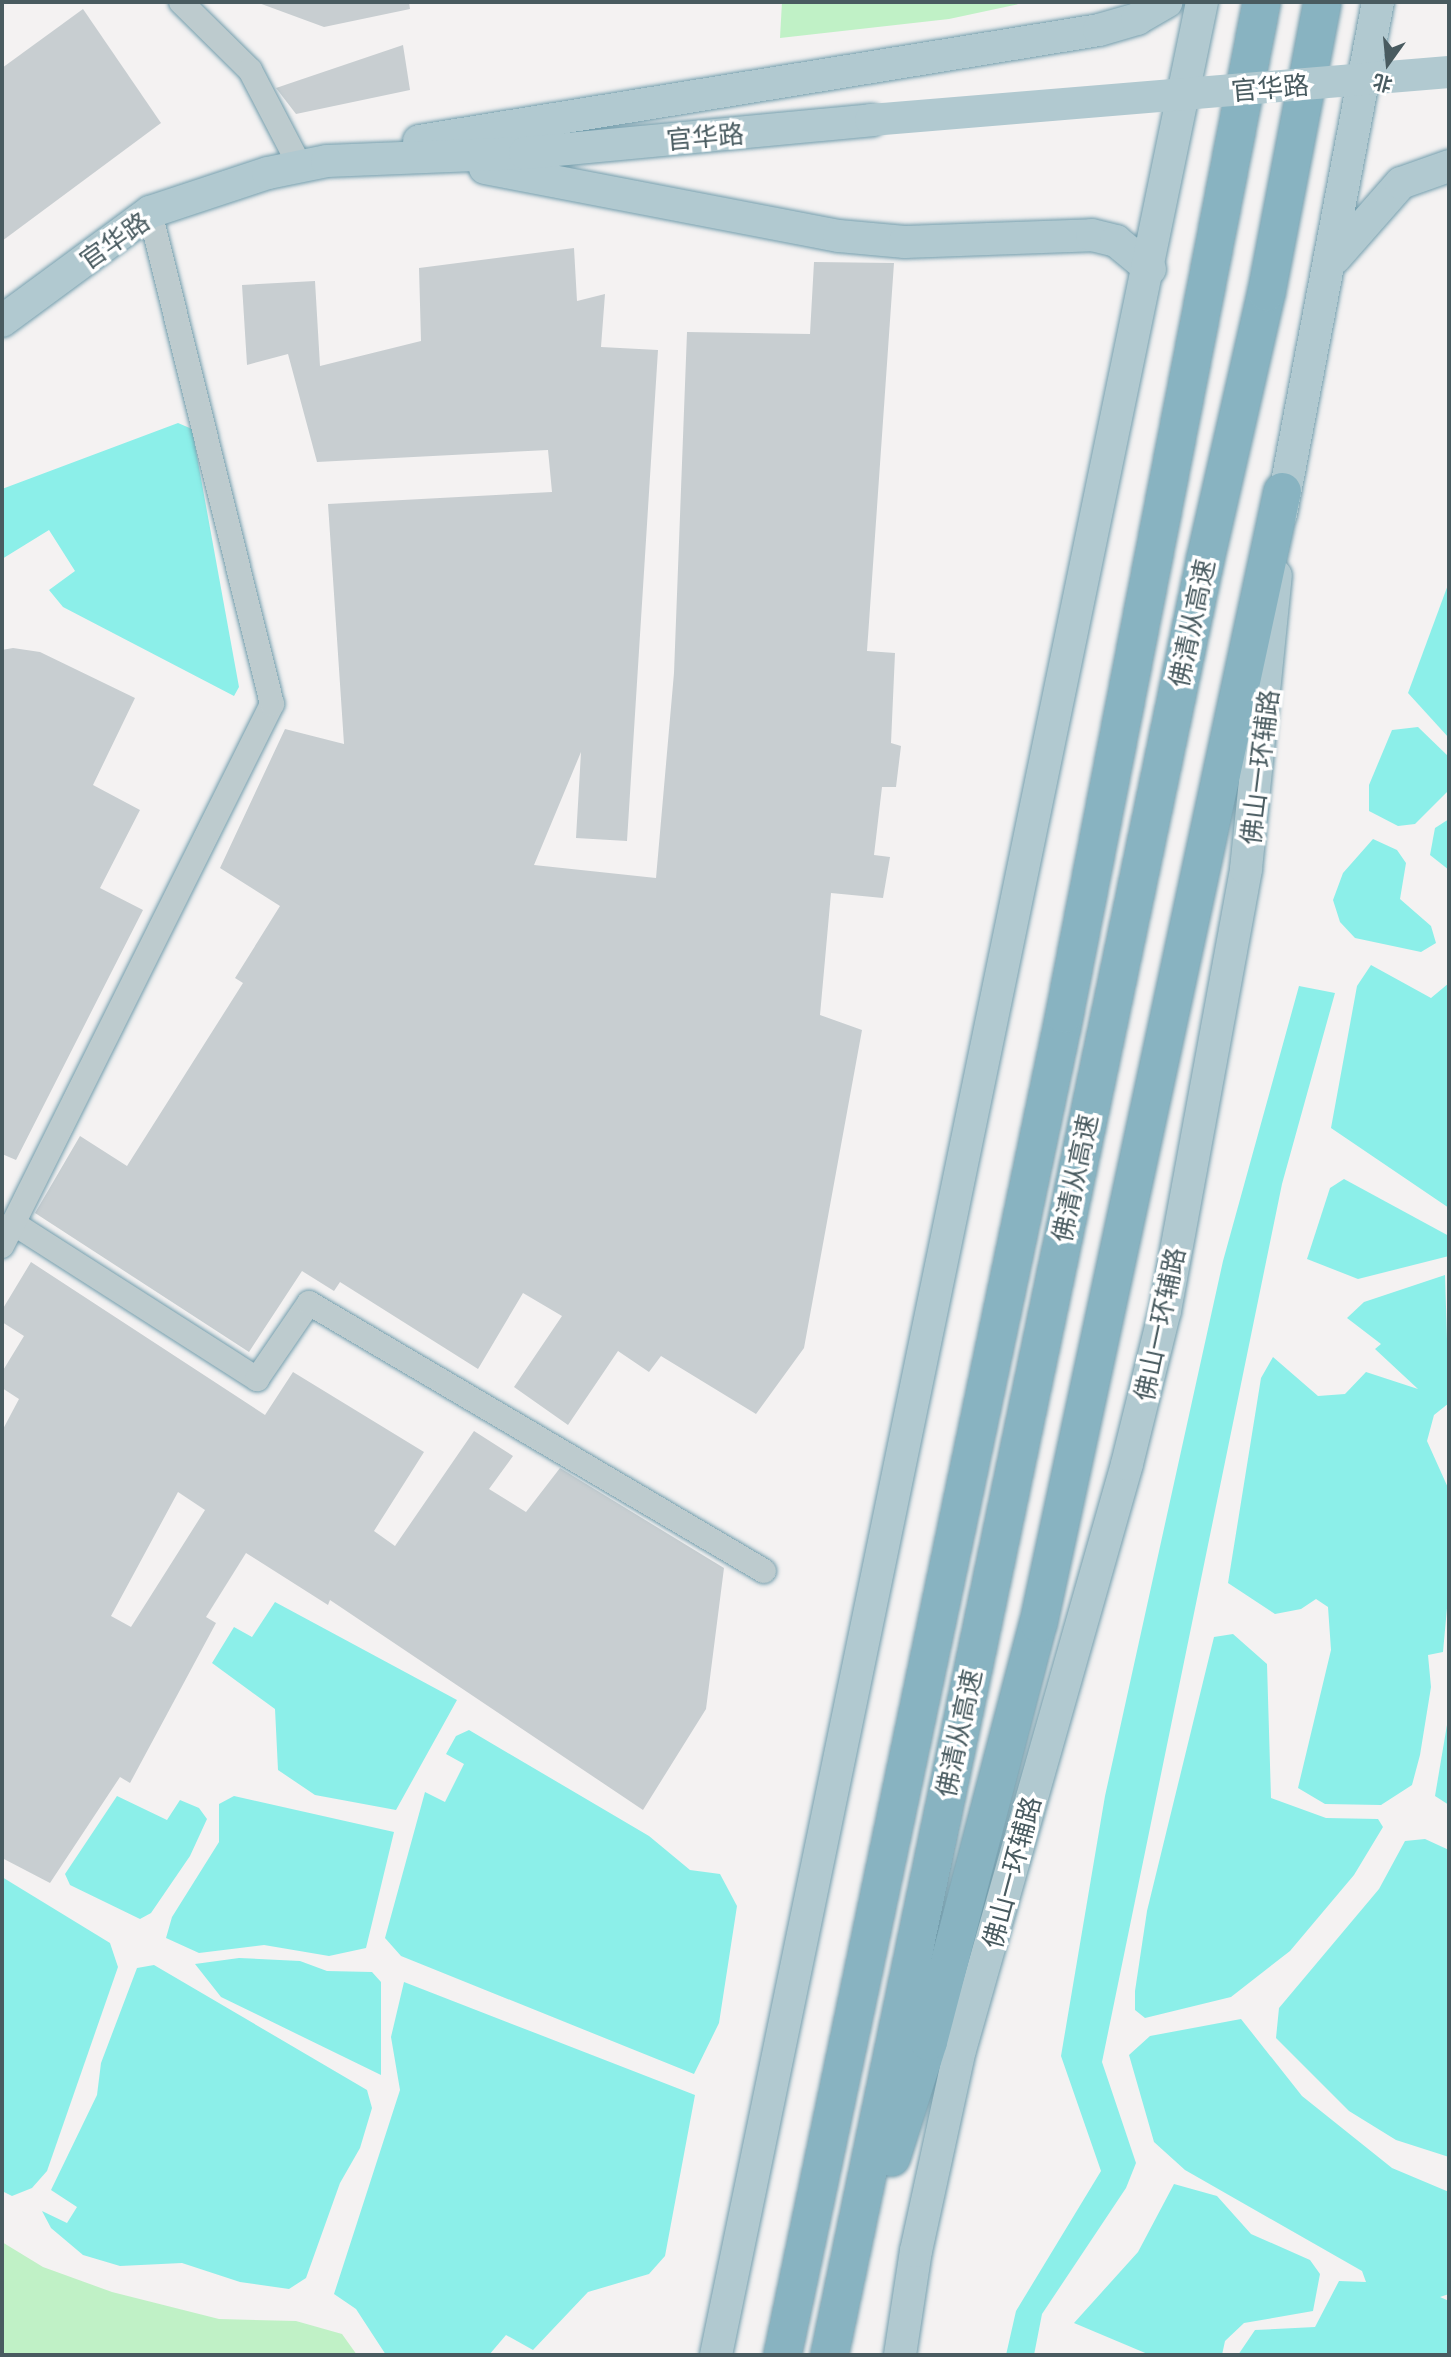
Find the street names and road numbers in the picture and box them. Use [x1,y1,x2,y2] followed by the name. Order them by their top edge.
[1230,68,1310,106] street label: 官华路
[665,117,745,155] street label: 官华路
[73,205,155,275] street label: 官华路
[1162,556,1220,690] street label: 佛清从高速
[1234,688,1284,846] street label: 佛山一环辅路
[1045,1111,1103,1245] street label: 佛清从高速
[1128,1244,1190,1404] street label: 佛山一环辅路
[929,1666,987,1800] street label: 佛清从高速
[976,1793,1046,1951] street label: 佛山一环辅路

